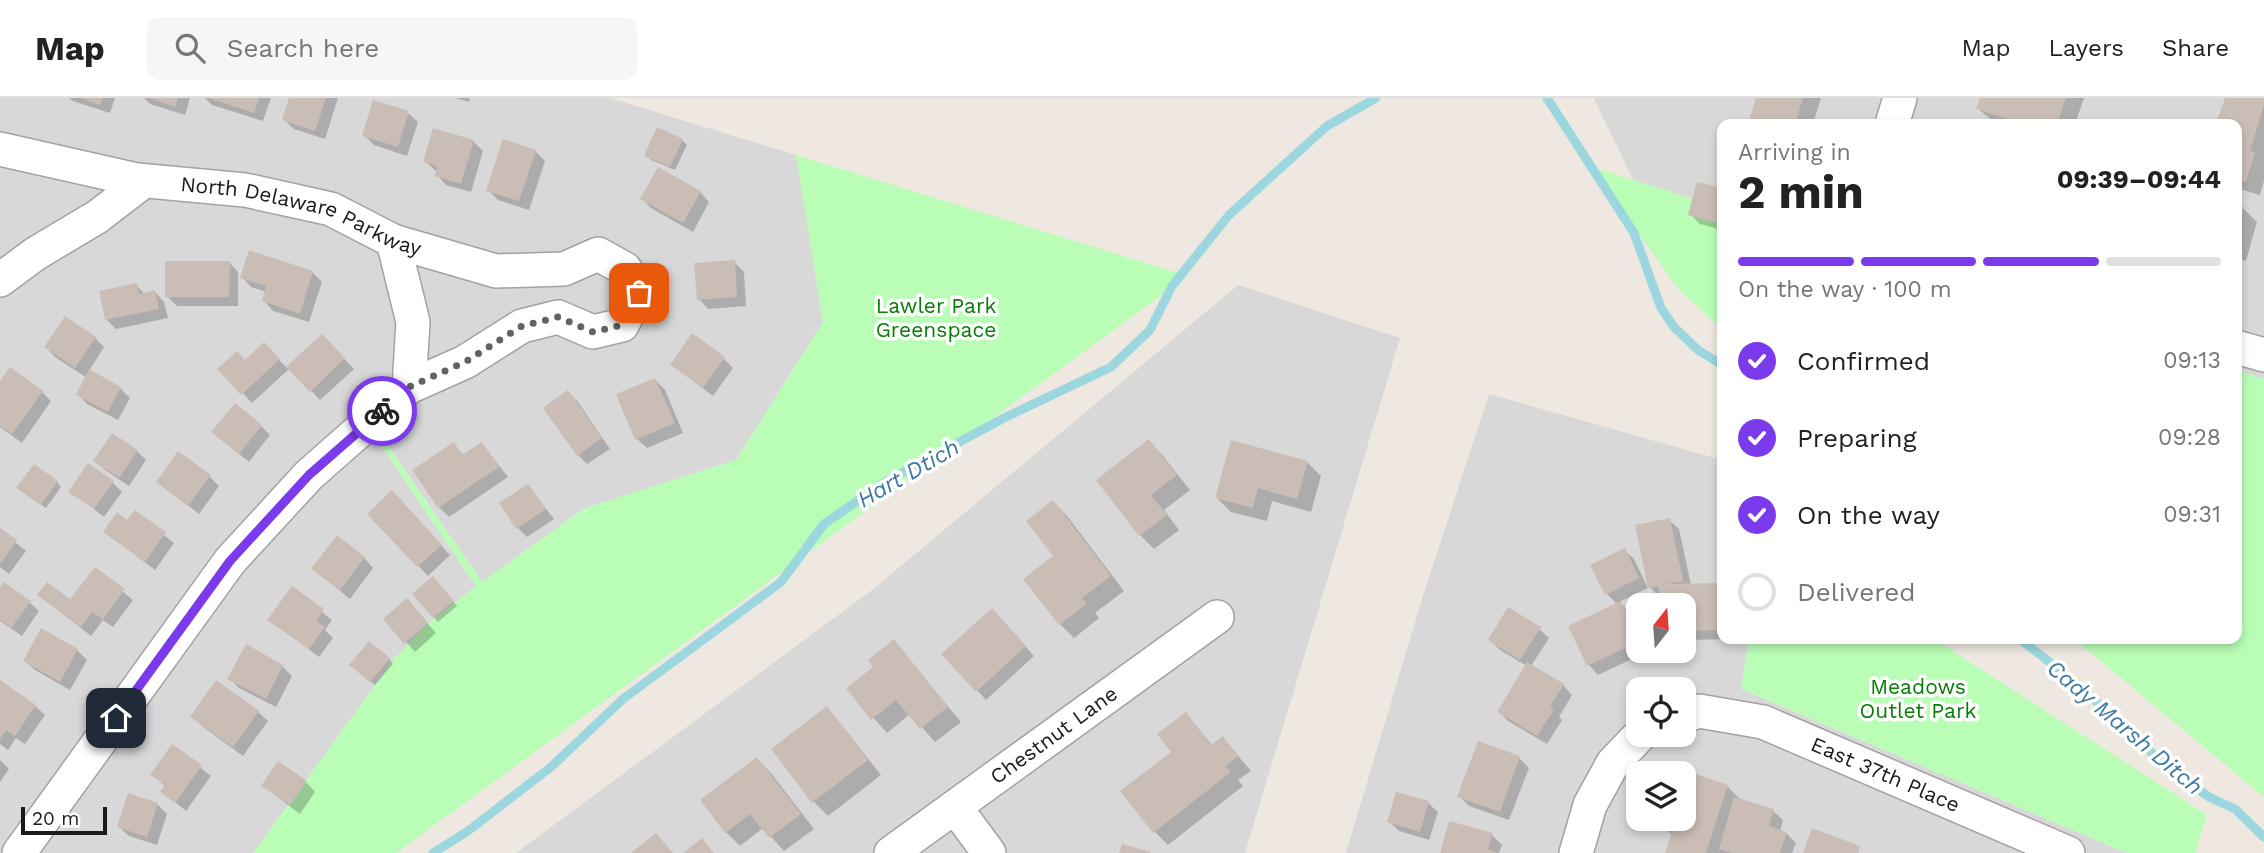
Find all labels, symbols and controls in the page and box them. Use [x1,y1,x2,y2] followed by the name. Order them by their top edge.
[147,17,637,80] search box
[35,29,105,68] text: Map
[171,29,209,67] icon: search
[227,33,379,63] text: Search here
[1962,34,2010,62] text: Map
[2048,34,2124,62] text: Layers
[2162,34,2229,62] text: Share
[1738,139,1851,166] text: Arriving in
[2057,164,2221,194] text: 09:39–09:44
[1738,165,1864,219] text: 2 min
[179,171,425,261] street label: North Delaware Parkway
[609,263,669,323] pin
[620,274,658,312] icon: bag
[1738,276,1952,303] text: On the way · 100 m
[876,293,996,342] park label: Lawler Park Greenspace
[1738,342,1776,380] icon: check
[1797,346,1930,376] text: Confirmed
[2163,347,2221,374] text: 09:13
[347,376,417,446] courier
[363,392,401,430] icon: bike
[1738,419,1776,457] icon: check
[1797,423,1917,453] text: Preparing
[2158,424,2221,451] text: 09:28
[852,433,964,513] water label: Hart Dtich
[1738,496,1776,534] icon: check
[1797,500,1940,530] text: On the way
[2163,501,2221,528] text: 09:31
[1797,577,1916,607] text: Delivered
[1626,593,1696,663] north arrow
[1626,593,1696,831] map controls
[2041,654,2208,800] water label: Cady Marsh Ditch
[1860,674,1977,723] park label: Meadows Outlet Park
[1626,677,1696,747] button: locate
[985,680,1122,789] street label: Chestnut Lane
[86,688,146,748] pin
[97,699,135,737] icon: home
[1807,731,1964,817] street label: East 37th Place
[1626,761,1696,831] button: layers
[21,804,107,836] scale bar
[32,807,79,830] text: 20 m

